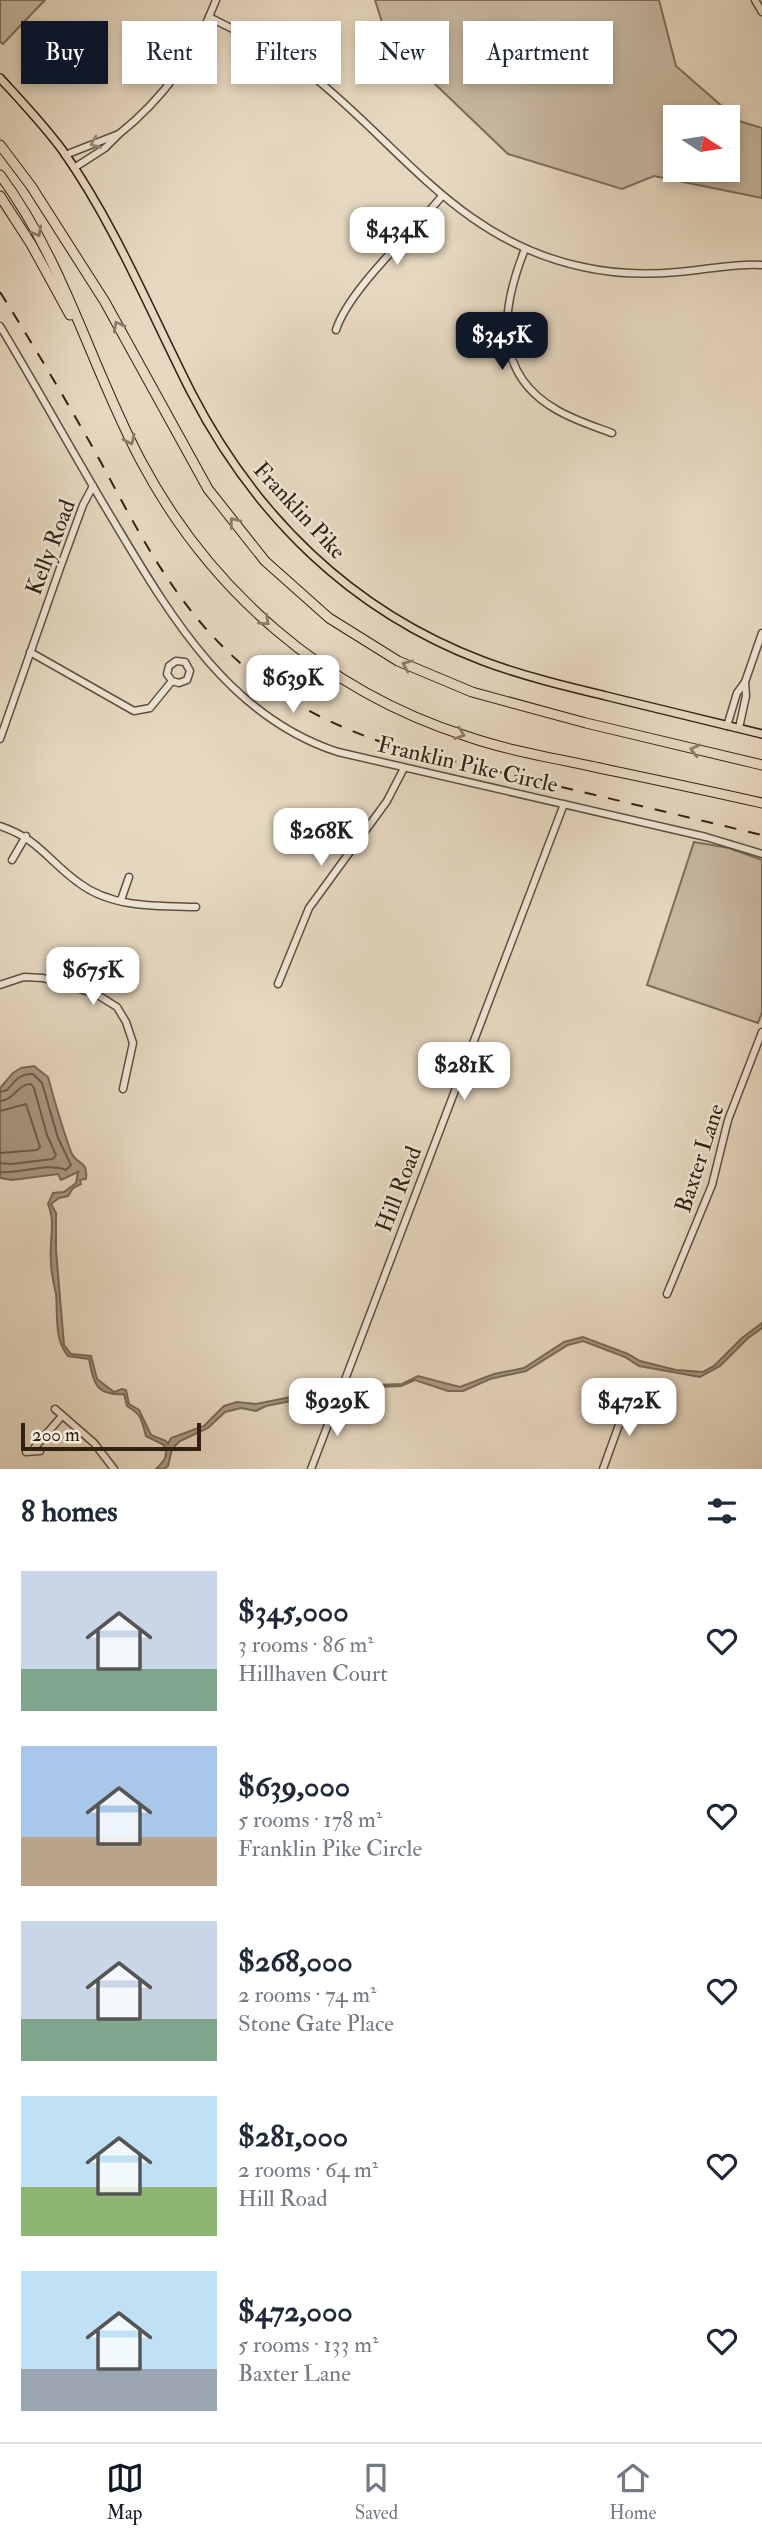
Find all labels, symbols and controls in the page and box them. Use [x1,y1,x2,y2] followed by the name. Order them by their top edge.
[21,21,108,84] chip: Buy
[122,21,217,84] chip: Rent
[231,21,341,84] chip: Filters
[355,21,449,84] chip: New
[463,21,613,84] chip: Apartment
[663,105,740,182] north arrow
[663,105,740,182] map controls
[90,134,102,148] one-way arrow
[348,208,446,267] pin: $434K
[366,215,428,244] text: $434K
[29,225,42,237] one-way arrow
[453,312,551,372] pin: $345K
[472,320,532,349] text: $345K
[113,321,126,333] one-way arrow
[122,432,136,445] one-way arrow
[247,455,353,566] street label: Franklin Pike
[19,495,82,599] street label: Kelly Road
[229,517,242,529] one-way arrow
[257,613,270,625] one-way arrow
[244,656,342,715] pin: $639K
[402,659,414,673] one-way arrow
[262,663,324,692] text: $639K
[454,726,466,740] one-way arrow
[375,730,561,799] street label: Franklin Pike Circle
[690,744,702,758] one-way arrow
[272,808,370,868] pin: $268K
[289,816,353,845] text: $268K
[44,948,142,1007] pin: $675K
[62,955,124,984] text: $675K
[415,1042,513,1102] pin: $281K
[434,1050,494,1079] text: $281K
[668,1100,731,1216] street label: Baxter Lane
[369,1142,428,1236] street label: Hill Road
[288,1378,386,1438] pin: $929K
[580,1378,678,1438] pin: $472K
[305,1386,369,1415] text: $929K
[597,1386,661,1415] text: $472K
[21,1420,201,1452] scale bar
[32,1423,80,1447] text: 200 m
[703,1492,741,1530] icon: filters
[21,1493,118,1530] text: 8 homes
[238,1593,349,1630] text: $345,000
[77,1599,161,1683] icon: home
[703,1622,741,1660] icon: heart
[238,1630,374,1659] text: 3 rooms · 86 m²
[238,1659,388,1688] text: Hillhaven Court
[238,1768,350,1805] text: $639,000
[77,1774,161,1858] icon: home
[703,1797,741,1835] icon: heart
[238,1805,382,1834] text: 5 rooms · 178 m²
[238,1834,422,1863] text: Franklin Pike Circle
[238,1943,353,1980] text: $268,000
[77,1949,161,2033] icon: home
[703,1972,741,2010] icon: heart
[238,1980,377,2009] text: 2 rooms · 74 m²
[238,2009,394,2038] text: Stone Gate Place
[238,2118,348,2155] text: $281,000
[77,2124,161,2208] icon: home
[703,2147,741,2185] icon: heart
[238,2155,378,2184] text: 2 rooms · 64 m²
[238,2184,328,2213] text: Hill Road
[238,2293,353,2330] text: $472,000
[77,2299,161,2383] icon: home
[703,2322,741,2360] icon: heart
[238,2330,379,2359] text: 5 rooms · 133 m²
[238,2359,351,2388] text: Baxter Lane
[106,2459,144,2525] tab: Map
[355,2459,398,2525] tab: Saved
[609,2459,656,2525] tab: Home

